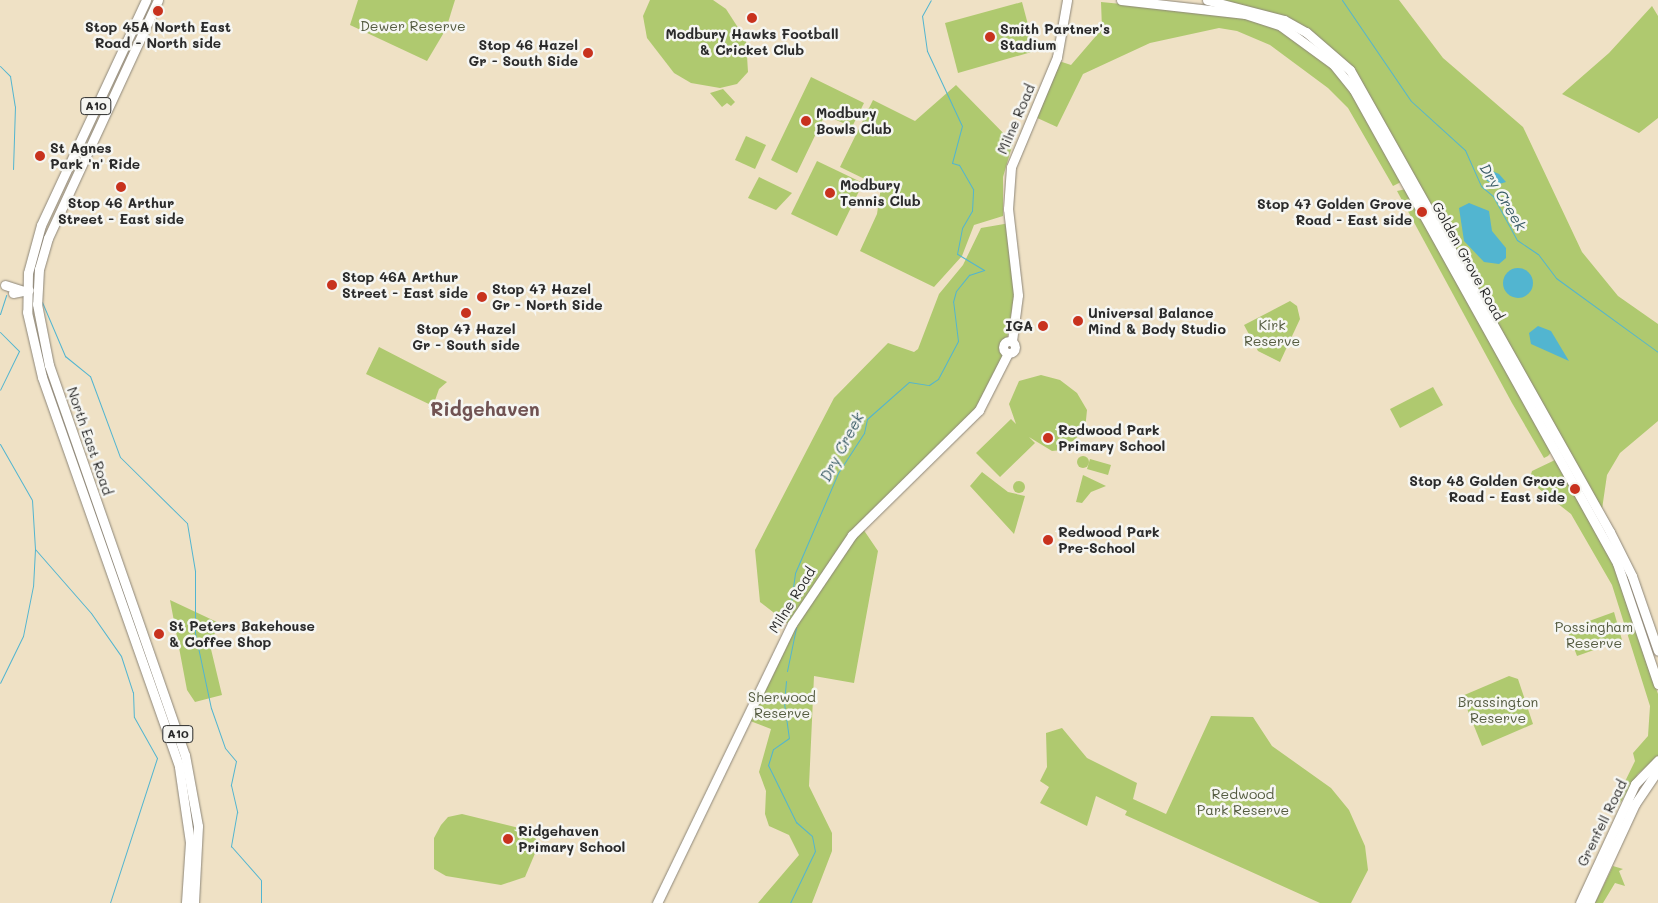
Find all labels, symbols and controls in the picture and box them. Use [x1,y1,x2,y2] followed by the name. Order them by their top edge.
[152,5,164,17] marker: Stop 45A North East Road - North side
[746,12,758,24] marker: Modbury Hawks Football & Cricket Club
[360,18,466,34] park label: Dewer Reserve
[85,19,231,52] place label: Stop 45A North East Road - North side
[1000,21,1110,54] place label: Smith Partner's Stadium
[665,26,839,58] place label: Modbury Hawks Football & Cricket Club
[984,31,996,43] marker: Smith Partner's Stadium
[469,37,578,70] place label: Stop 46 Hazel Gr - South Side
[582,47,594,59] marker: Stop 46 Hazel Gr - South Side
[994,81,1038,157] street label: Milne Road
[80,96,112,115] road number: A10
[816,105,892,138] place label: Modbury Bowls Club
[800,115,812,127] marker: Modbury Bowls Club
[50,140,140,172] place label: St Agnes Park 'n' Ride
[34,150,46,162] marker: St Agnes Park 'n' Ride
[1476,160,1530,234] water label: Dry Creek
[840,177,921,210] place label: Modbury Tennis Club
[115,181,127,193] marker: Stop 46 Arthur Street - East side
[824,187,836,199] marker: Modbury Tennis Club
[58,195,184,228] place label: Stop 46 Arthur Street - East side
[1257,196,1412,228] place label: Stop 47 Golden Grove Road - East side
[1428,199,1508,323] street label: Golden Grove Road
[1416,206,1428,218] marker: Stop 47 Golden Grove Road - East side
[342,269,468,302] place label: Stop 46A Arthur Street - East side
[326,279,338,291] marker: Stop 46A Arthur Street - East side
[492,281,603,314] place label: Stop 47 Hazel Gr - North Side
[476,291,488,303] marker: Stop 47 Hazel Gr - North Side
[1088,305,1226,338] place label: Universal Balance Mind & Body Studio
[460,307,472,319] marker: Stop 47 Hazel Gr - South side
[1072,315,1084,327] marker: Universal Balance Mind & Body Studio
[1244,317,1300,350] park label: Kirk Reserve
[1005,318,1033,334] place label: IGA
[1037,320,1049,332] marker: IGA
[412,321,520,354] place label: Stop 47 Hazel Gr - South side
[64,385,116,497] street label: North East Road
[430,398,540,420] district label: Ridgehaven
[816,410,868,484] water label: Dry Creek
[1058,422,1165,454] place label: Redwood Park Primary School
[1042,432,1054,444] marker: Redwood Park Primary School
[1409,473,1565,506] place label: Stop 48 Golden Grove Road - East side
[1569,483,1581,495] marker: Stop 48 Golden Grove Road - East side
[1058,524,1160,556] place label: Redwood Park Pre-School
[1042,534,1054,546] marker: Redwood Park Pre-School
[765,564,819,636] street label: Milne Road
[169,618,315,650] place label: St Peters Bakehouse & Coffee Shop
[1555,619,1633,652] park label: Possingham Reserve
[153,628,165,640] marker: St Peters Bakehouse & Coffee Shop
[748,689,816,722] park label: Sherwood Reserve
[1458,694,1538,726] park label: Brassington Reserve
[162,724,194,744] road number: A10
[1574,777,1630,869] street label: Grenfell Road
[1197,786,1289,819] park label: Redwood Park Reserve
[518,823,625,856] place label: Ridgehaven Primary School
[502,833,514,845] marker: Ridgehaven Primary School

